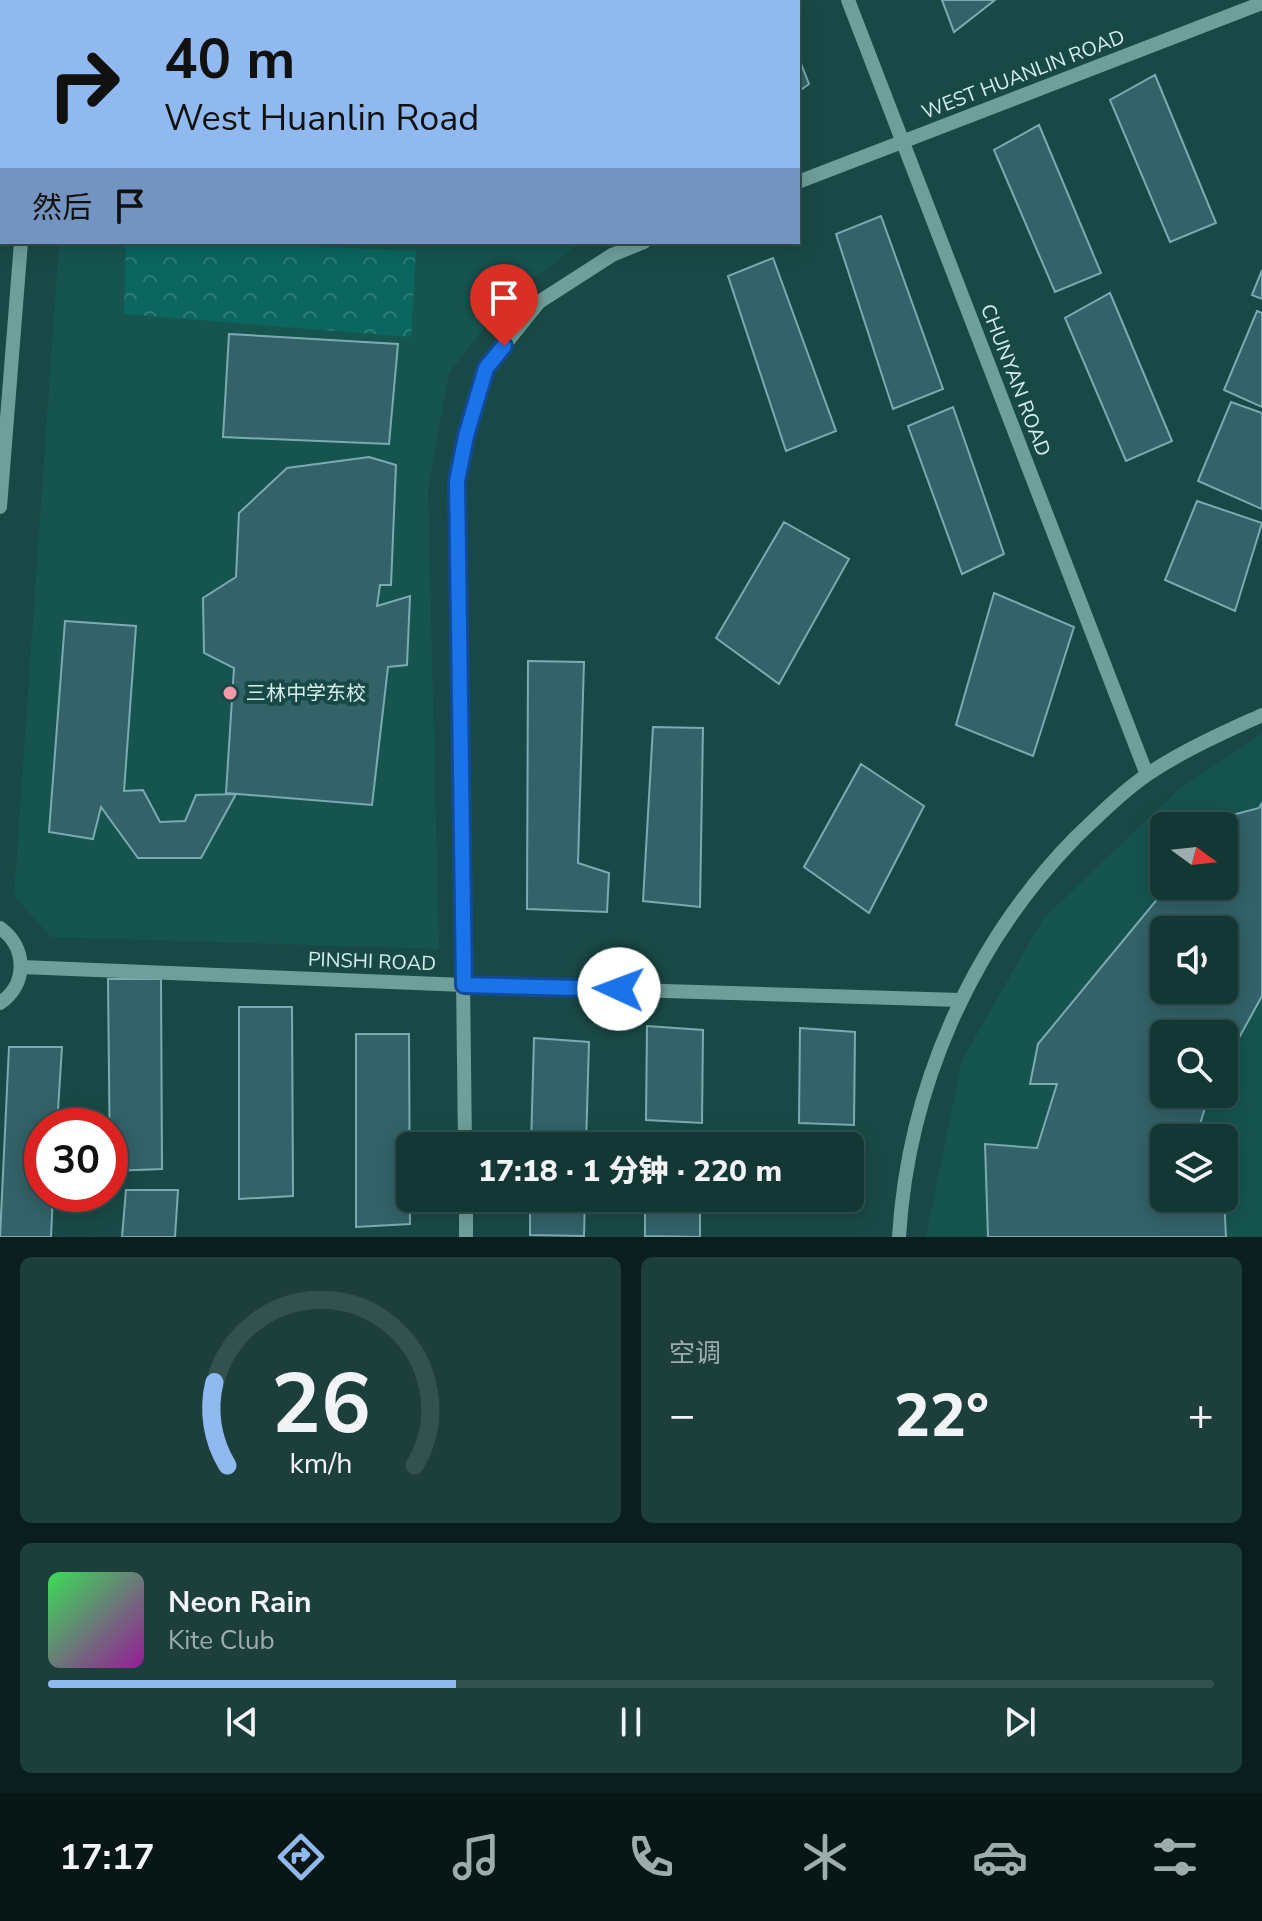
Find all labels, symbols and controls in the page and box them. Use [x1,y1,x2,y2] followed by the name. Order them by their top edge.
[164,21,295,98] text: 40 m
[918,23,1129,126] street label: WEST HUANLIN ROAD
[32,32,136,136] icon: right
[164,94,479,143] text: West Huanlin Road
[108,184,152,228] icon: arrive
[32,188,92,229] text: 然后
[470,264,538,346] pin
[482,276,526,320] icon: arrive
[974,300,1057,460] street label: CHUNYAN ROAD
[246,680,366,707] place label: 三林中学东校
[221,684,239,702] marker: 三林中学东校
[1150,812,1238,900] north arrow
[1150,812,1238,1212] map controls
[1150,916,1238,1004] button: sound
[307,946,436,977] street label: PINSHI ROAD
[577,947,661,1031] position arrow
[1150,1020,1238,1108] button: search
[24,1108,128,1212] speed limit sign: 30
[1150,1124,1238,1212] button: layers
[478,1151,782,1192] text: 17:18 · 1 分钟 · 220 m
[669,1336,721,1371] text: 空调
[271,1348,370,1461] text: 26
[894,1375,989,1457] text: 22°
[669,1386,695,1446] text: −
[1188,1386,1214,1446] text: +
[289,1444,352,1483] text: km/h
[168,1582,312,1623] text: Neon Rain
[168,1623,275,1658] text: Kite Club
[220,1700,264,1744] icon: previous
[609,1700,653,1744] icon: pause
[998,1700,1042,1744] icon: next
[273,1829,329,1885] icon: directions
[448,1829,504,1885] icon: music
[623,1829,679,1885] icon: phone
[797,1829,853,1885] icon: climate
[972,1829,1028,1885] icon: car
[1147,1829,1203,1885] icon: filters
[59,1833,155,1882] text: 17:17

